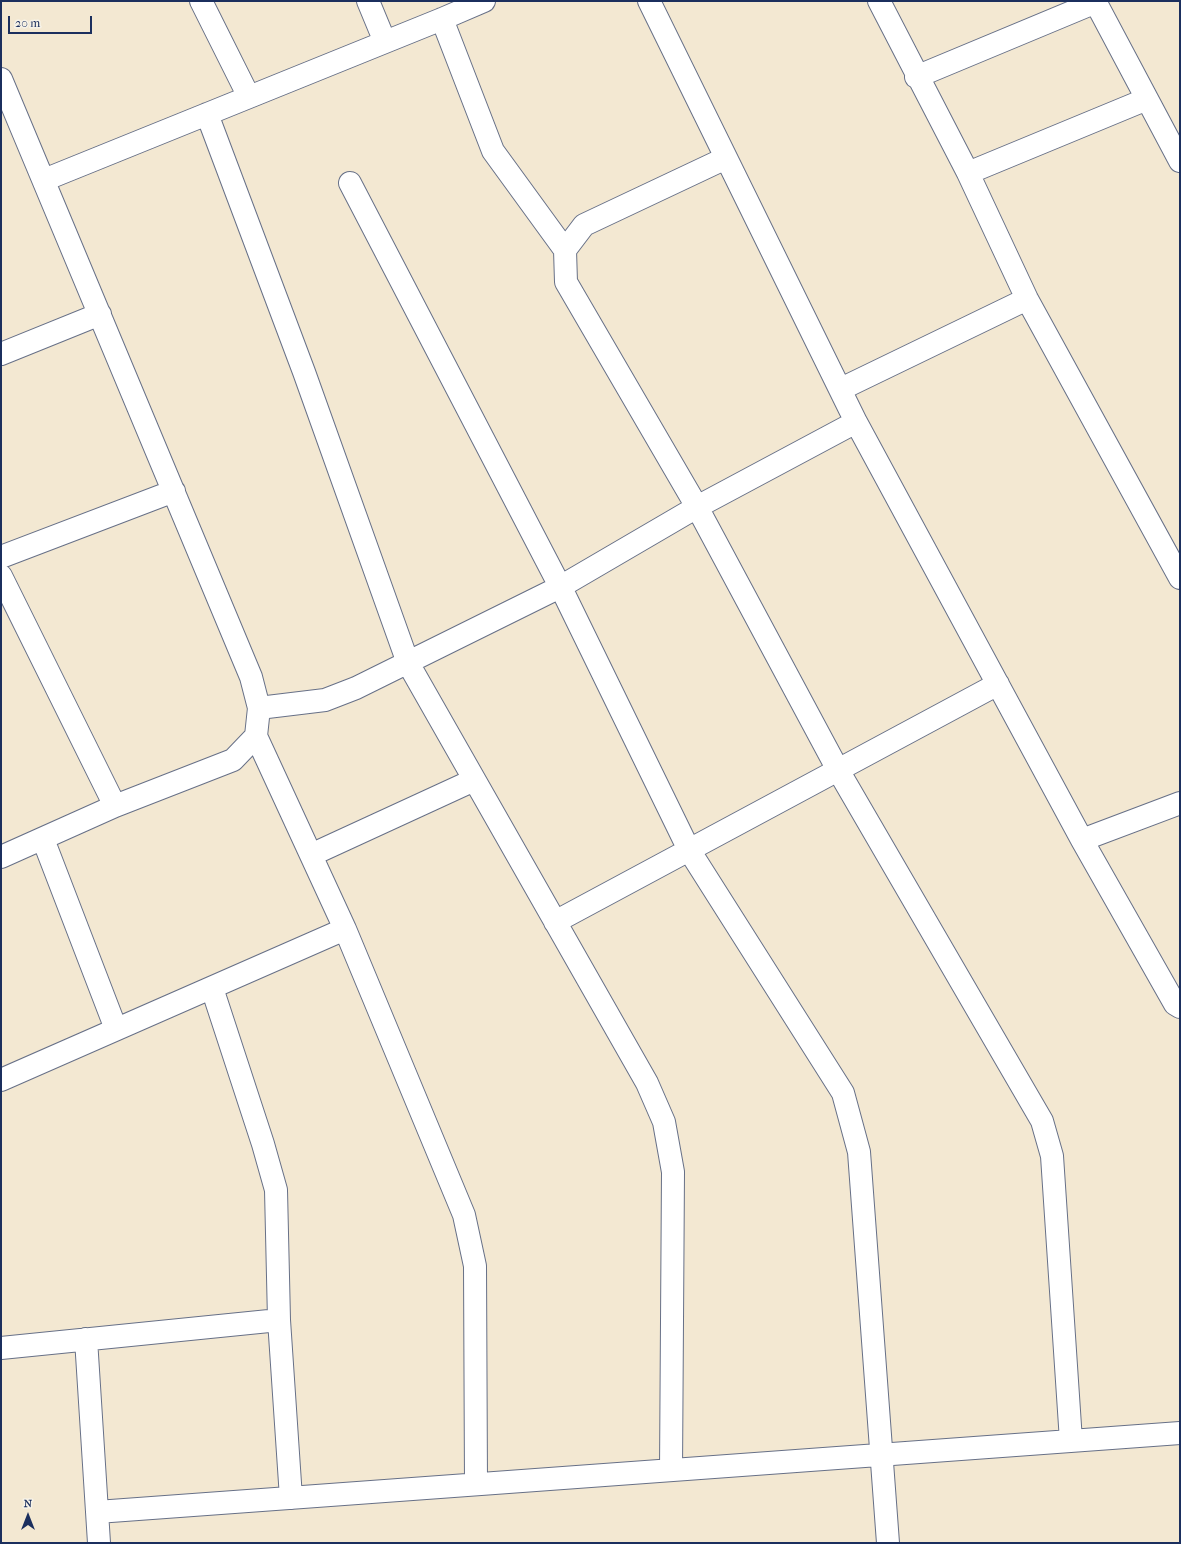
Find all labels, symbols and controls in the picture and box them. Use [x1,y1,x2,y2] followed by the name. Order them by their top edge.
[10,8,94,34] scale bar
[15,16,40,30] text: 20 m
[8,1496,48,1536] north arrow
[24,1497,32,1510] text: N

